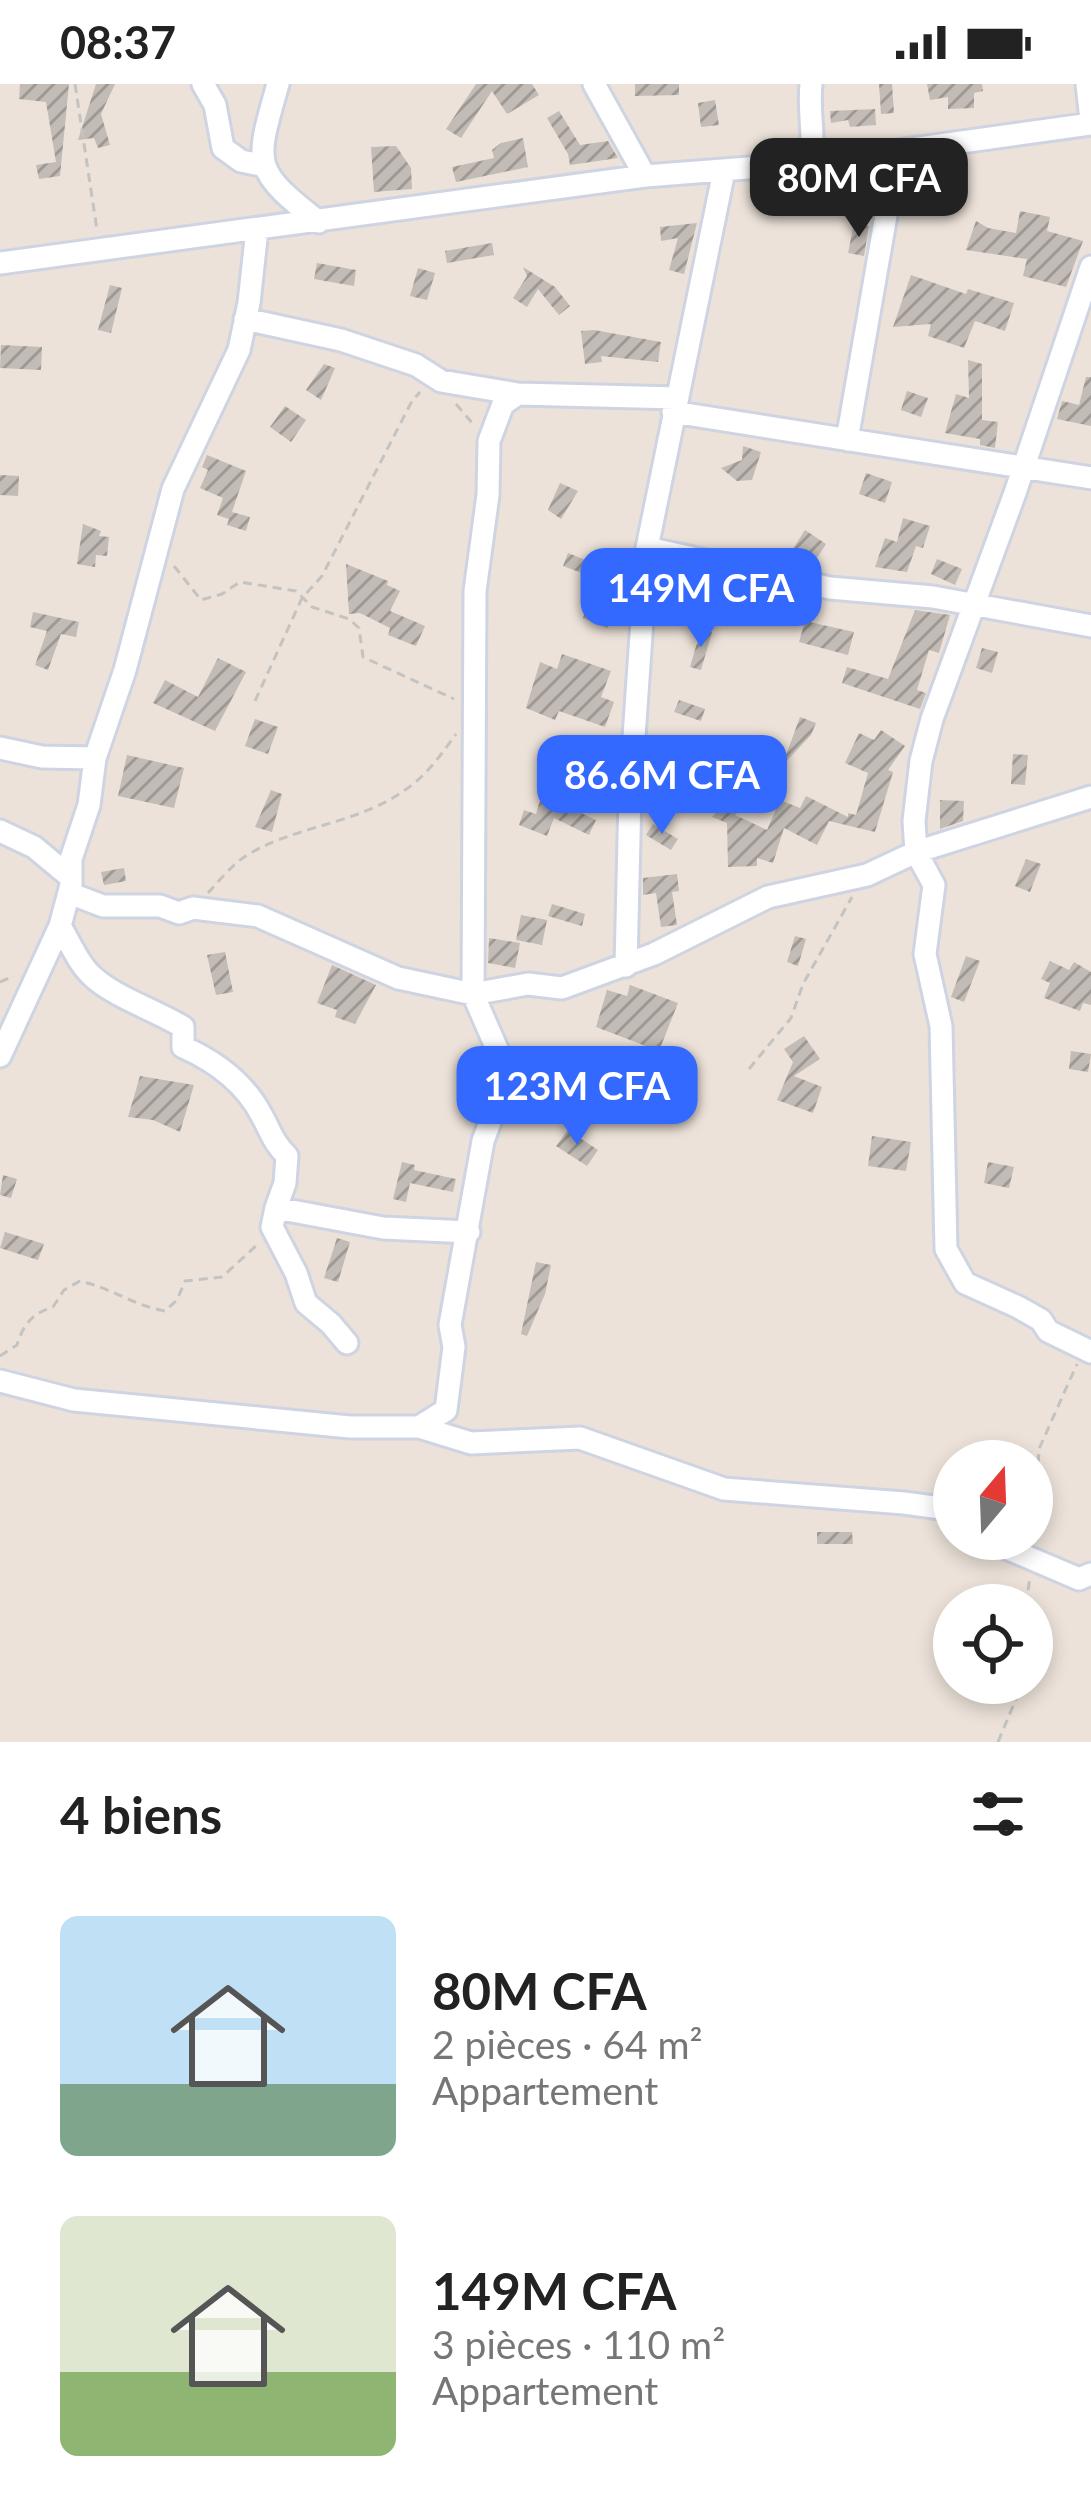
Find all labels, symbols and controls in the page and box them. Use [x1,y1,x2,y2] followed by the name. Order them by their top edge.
[60,15,176,69] text: 08:37
[748,138,970,240] pin: 80M CFA
[777,154,941,200] text: 80M CFA
[577,548,825,650] pin: 149M CFA
[608,564,794,610] text: 149M CFA
[525,735,799,837] pin: 86.6M CFA
[564,751,760,797] text: 86.6M CFA
[453,1046,701,1148] pin: 123M CFA
[484,1062,670,1108] text: 123M CFA
[933,1440,1053,1560] north arrow
[933,1440,1053,1704] map controls
[933,1584,1053,1704] button: locate
[965,1781,1031,1847] icon: filters
[60,1784,222,1845] text: 4 biens
[432,1960,647,2021] text: 80M CFA
[156,1964,300,2108] icon: home
[432,2021,703,2067] text: 2 pièces · 64 m²
[432,2067,658,2113] text: Appartement
[432,2260,676,2321] text: 149M CFA
[156,2264,300,2408] icon: home
[432,2321,725,2367] text: 3 pièces · 110 m²
[432,2367,658,2413] text: Appartement

